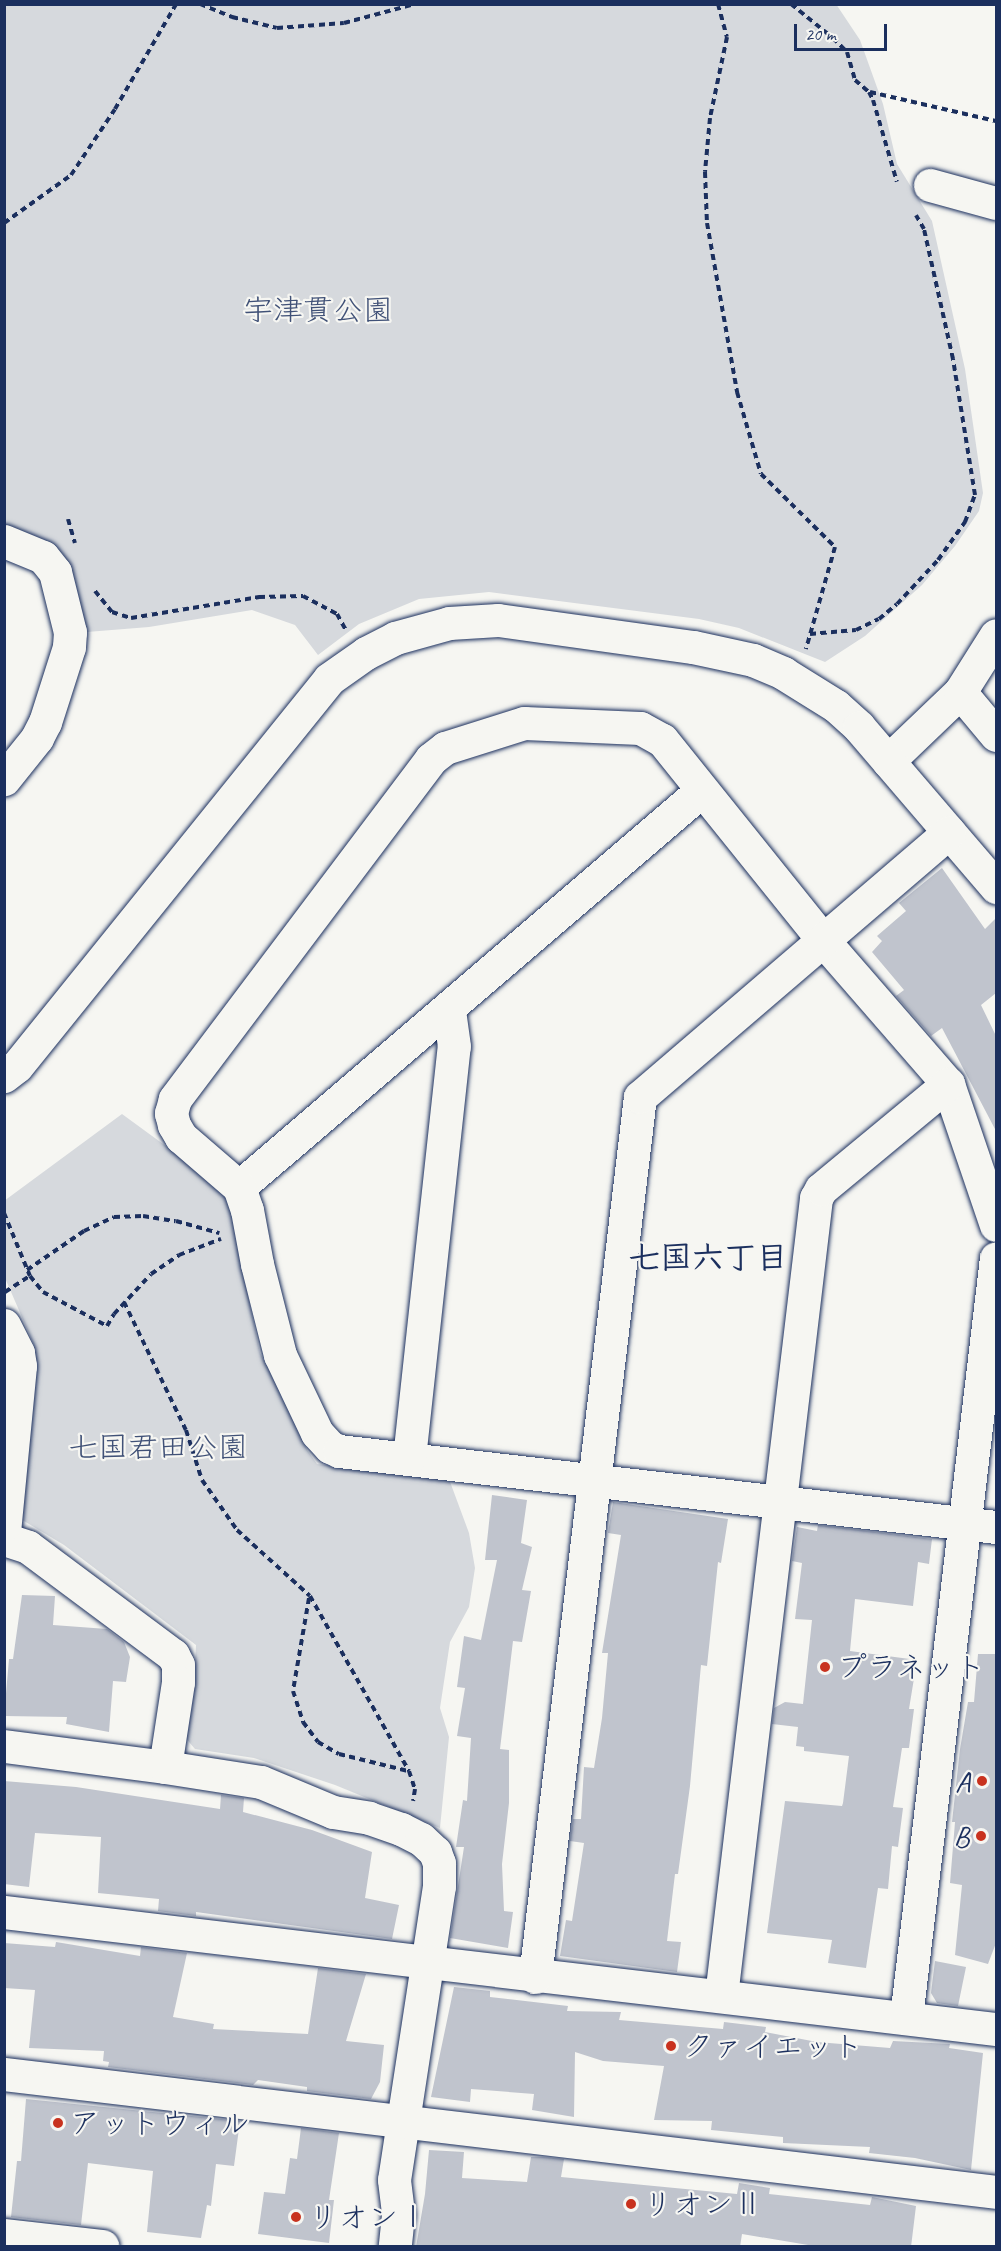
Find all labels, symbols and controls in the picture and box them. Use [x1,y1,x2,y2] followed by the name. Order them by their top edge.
[797,12,890,50] scale bar
[805,23,836,45] text: 20 m
[243,292,393,328] park label: 宇津貫公園
[628,1239,788,1277] district label: 七国六丁目
[68,1429,248,1465] park label: 七国君田公園
[837,1649,987,1685] place label: プラネット
[818,1660,832,1674] marker: プラネット
[955,1763,970,1799] place label: A
[975,1774,989,1788] marker: A
[953,1818,969,1854] place label: B
[974,1829,988,1843] marker: B
[683,2028,863,2064] place label: クァイエット
[664,2039,678,2053] marker: クァイエット
[70,2105,250,2141] place label: アットウィル
[51,2116,65,2130] marker: アットウィル
[643,2186,763,2222] place label: リオンⅡ
[624,2197,638,2211] marker: リオンⅡ
[308,2199,428,2235] place label: リオンⅠ
[289,2210,303,2224] marker: リオンⅠ

